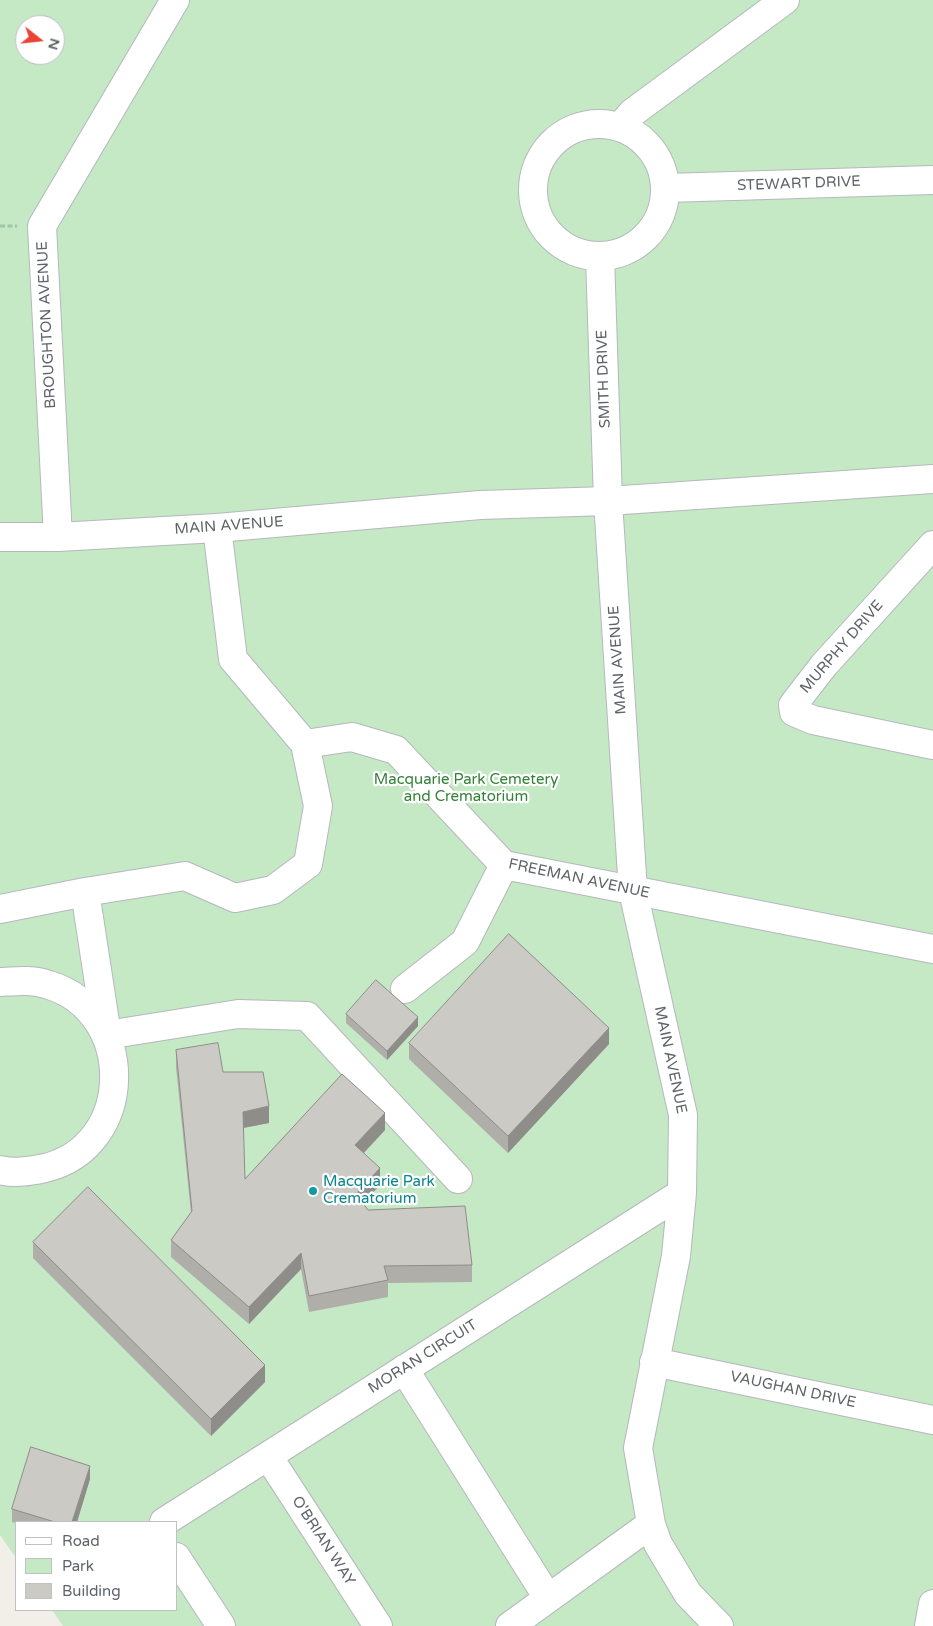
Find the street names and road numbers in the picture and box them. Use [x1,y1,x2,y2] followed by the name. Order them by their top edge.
[737,173,861,195] street label: STEWART DRIVE
[34,241,60,409] street label: BROUGHTON AVENUE
[593,329,615,429] street label: SMITH DRIVE
[174,513,284,539] street label: MAIN AVENUE
[797,597,887,697] street label: MURPHY DRIVE
[605,605,631,715] street label: MAIN AVENUE
[507,855,651,903] street label: FREEMAN AVENUE
[650,1005,690,1115] street label: MAIN AVENUE
[365,1316,481,1398] street label: MORAN CIRCUIT
[729,1368,857,1412] street label: VAUGHAN DRIVE
[287,1493,359,1589] street label: O'BRIAN WAY

